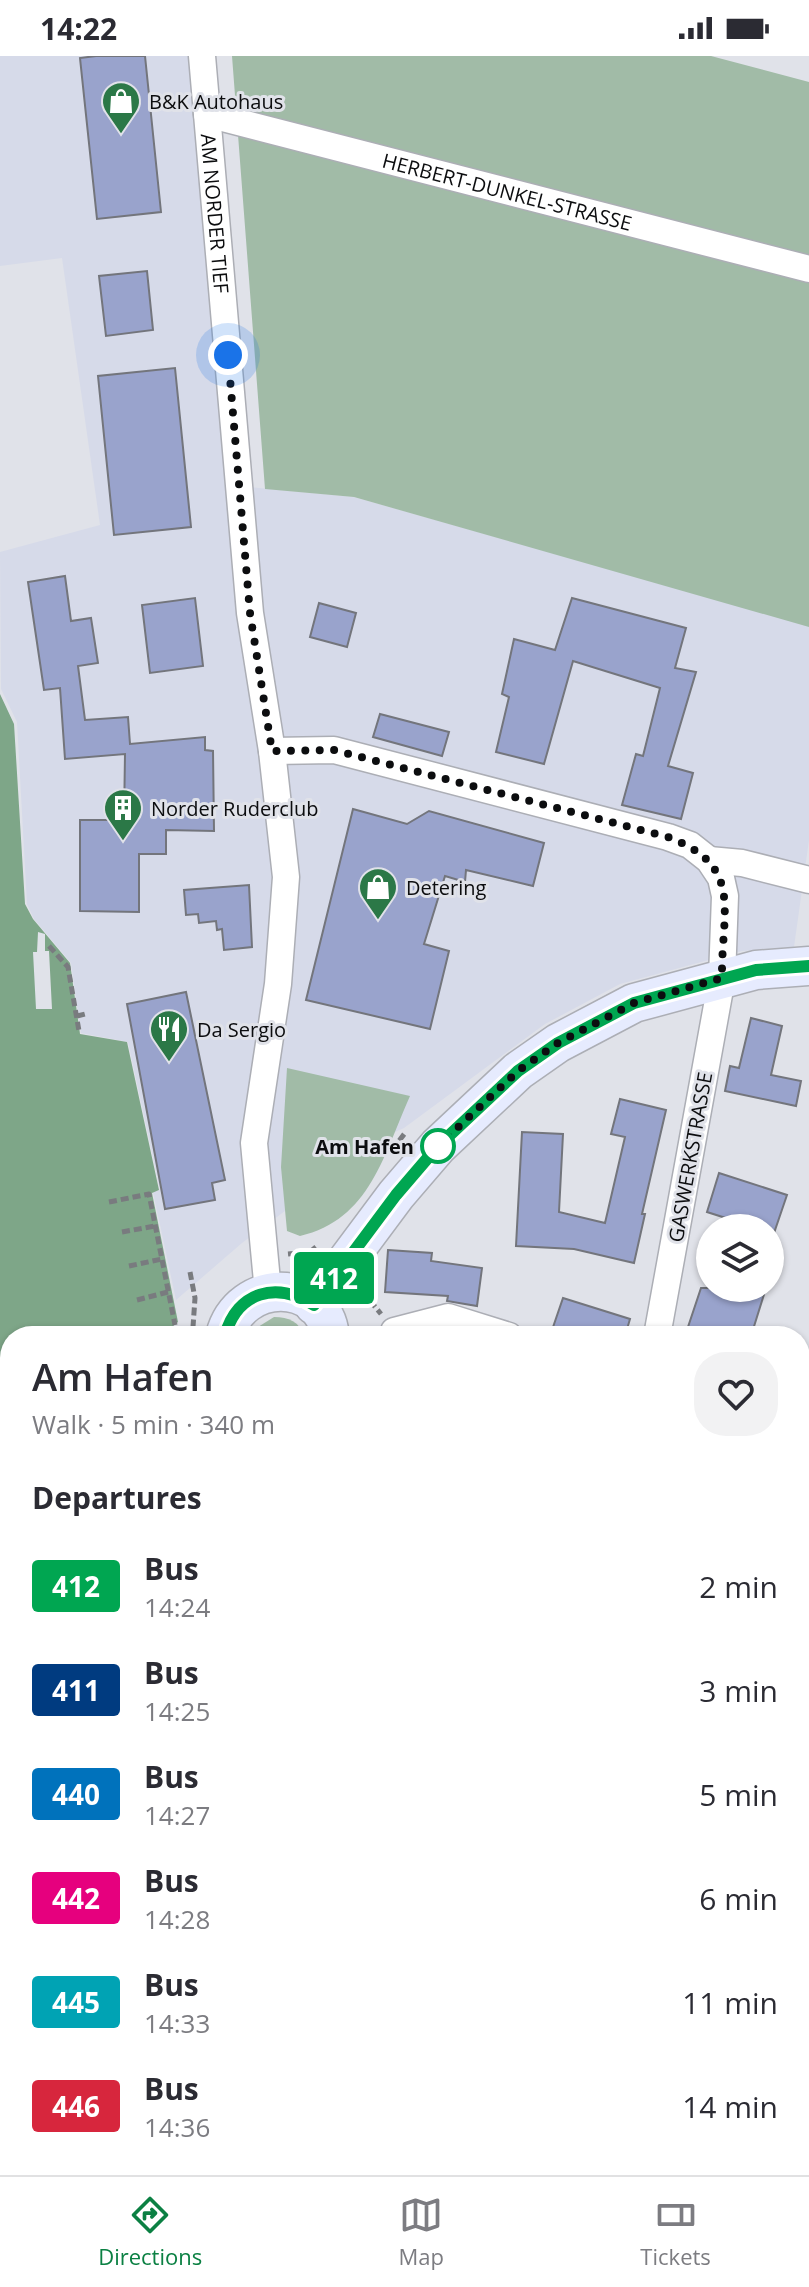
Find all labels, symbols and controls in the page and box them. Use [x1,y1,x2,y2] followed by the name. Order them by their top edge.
[40,8,117,49] text: 14:22
[100,80,142,135] shop icon: B&K Autohaus
[149,88,283,115] place label: B&K Autohaus
[195,133,236,294] street label: AM NORDER TIEF
[380,146,635,236] street label: HERBERT-DUNKEL-STRASSE
[208,335,248,375] your location
[102,787,144,842] building icon: Norder Ruderclub
[151,795,318,822] place label: Norder Ruderclub
[357,866,399,921] shop icon: Detering
[406,874,487,901] place label: Detering
[148,1008,190,1063] restaurant icon: Da Sergio
[197,1016,286,1043] place label: Da Sergio
[662,1070,718,1244] street label: GASWERKSTRASSE
[421,1129,455,1163] marker: Am Hafen
[315,1133,414,1160] place label: Am Hafen
[696,1214,784,1302] map controls
[696,1214,784,1302] button: layers
[288,1252,380,1304] line badge: 412
[310,1259,358,1297] text: 412
[32,1350,214,1402] text: Am Hafen
[694,1352,778,1436] button: heart
[32,1406,275,1442] text: Walk · 5 min · 340 m
[32,1477,202,1518] text: Departures
[144,1548,199,1589] text: Bus
[699,1566,778,1607] text: 2 min
[52,1567,100,1605] text: 412
[144,1589,210,1625] text: 14:24
[144,1652,199,1693] text: Bus
[699,1670,778,1711] text: 3 min
[52,1671,100,1709] text: 411
[144,1693,210,1729] text: 14:25
[144,1756,199,1797] text: Bus
[699,1774,778,1815] text: 5 min
[52,1775,100,1813] text: 440
[144,1797,210,1833] text: 14:27
[144,1860,199,1901] text: Bus
[699,1878,778,1919] text: 6 min
[52,1879,100,1917] text: 442
[144,1901,210,1937] text: 14:28
[144,1964,199,2005] text: Bus
[682,1982,778,2023] text: 11 min
[52,1983,100,2021] text: 445
[144,2005,210,2041] text: 14:33
[144,2068,199,2109] text: Bus
[682,2086,778,2127] text: 14 min
[52,2087,100,2125] text: 446
[144,2109,210,2145] text: 14:36
[98,2193,202,2271] tab: Directions
[399,2193,444,2271] tab: Map
[640,2193,711,2271] tab: Tickets

